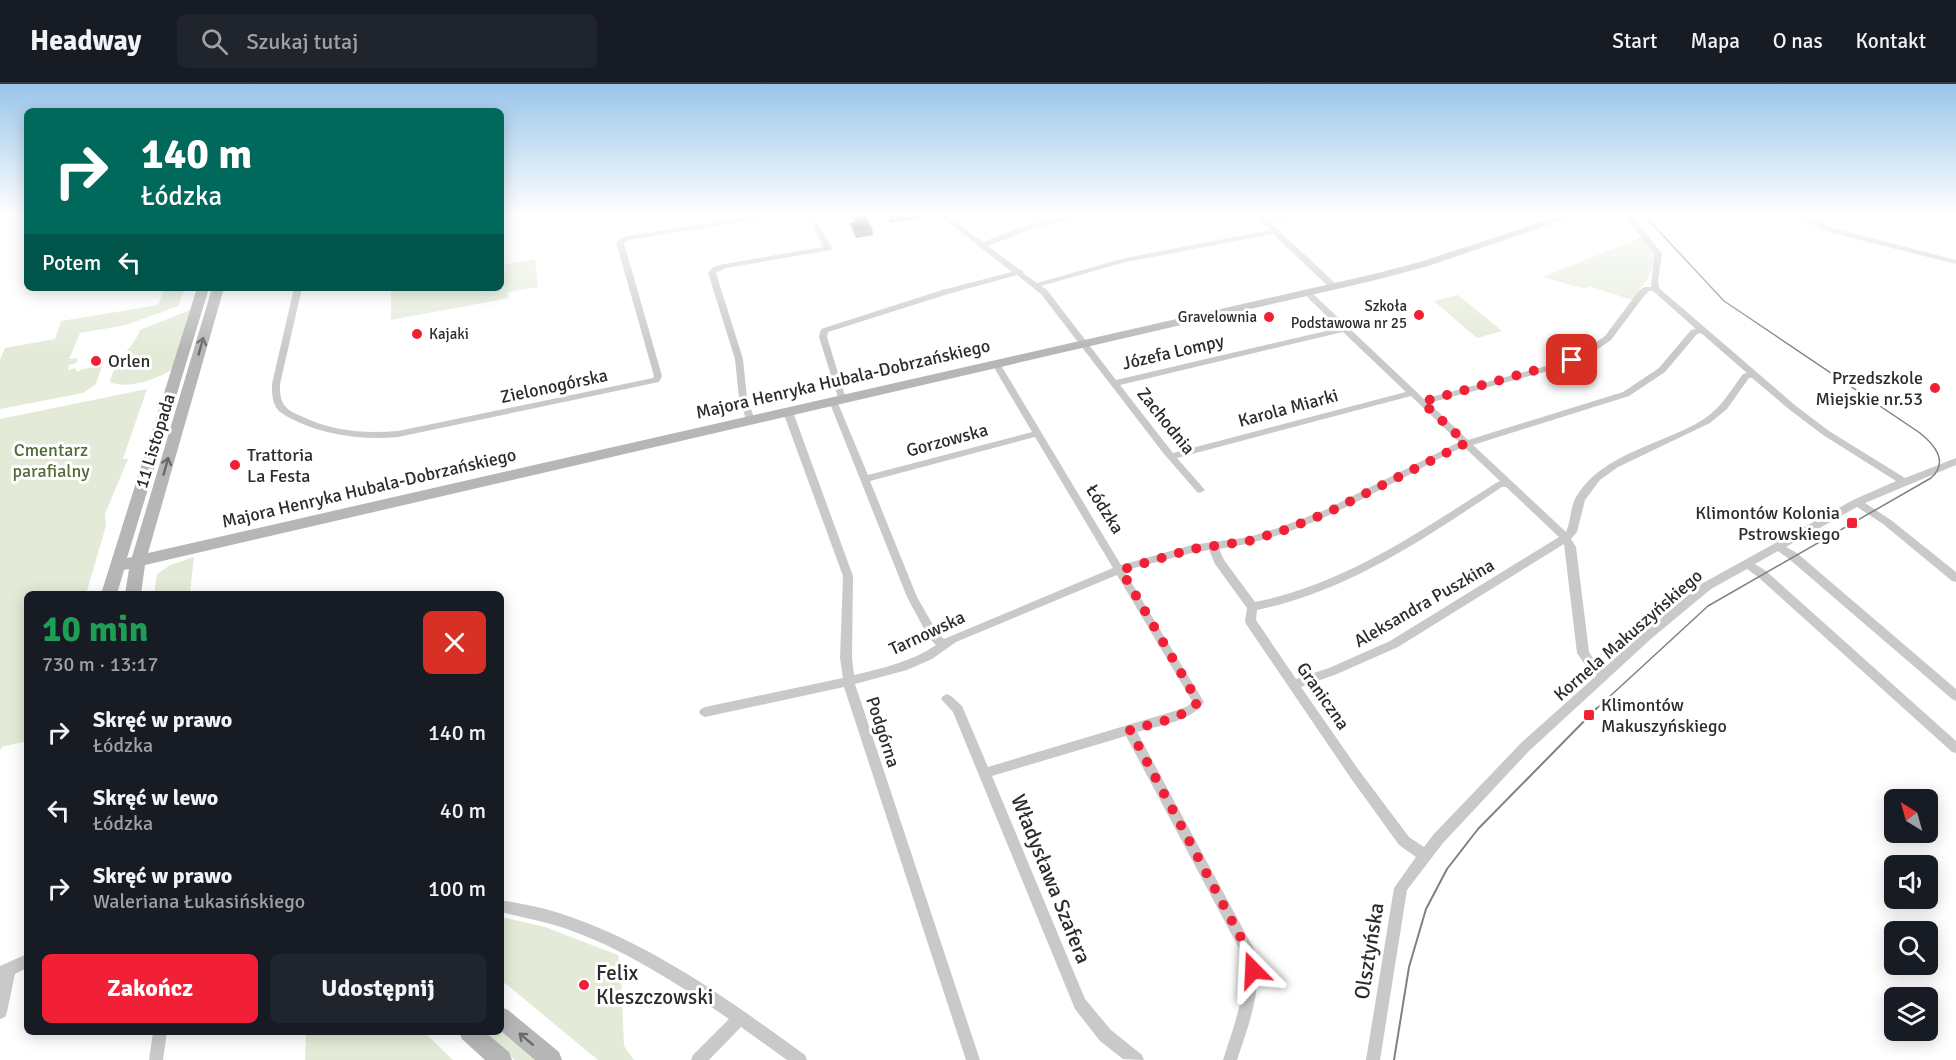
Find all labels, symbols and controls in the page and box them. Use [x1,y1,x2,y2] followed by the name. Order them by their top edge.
[177,14,597,68] search box
[30,24,141,58] text: Headway
[198,25,231,58] icon: search
[246,28,358,55] text: Szukaj tutaj
[1612,28,1657,54] text: Start
[1690,28,1740,54] text: Mapa
[1773,28,1823,54] text: O nas
[1856,28,1926,54] text: Kontakt
[141,129,252,180] text: 140 m
[42,132,120,210] icon: right
[141,180,222,213] text: Łódzka
[113,246,146,279] icon: left
[42,249,101,276] text: Potem
[1291,297,1407,332] place label: Szkoła Podstawowa nr 25
[1178,308,1257,326] place label: Gravelownia
[1412,308,1426,322] marker: Szkoła Podstawowa nr 25
[1262,310,1276,324] marker: Gravelownia
[429,325,469,343] place label: Kajaki
[410,327,424,341] marker: Kajaki
[1120,329,1227,374] street label: Józefa Lompy
[694,334,992,424] street label: Majora Henryka Hubala-Dobrzańskiego
[1546,334,1597,385] pin
[196,336,207,355] one-way arrow
[1555,343,1588,376] icon: arrive
[108,350,150,372] place label: Orlen
[89,354,103,368] marker: Orlen
[498,364,610,408] street label: Zielonogórska
[1816,367,1923,410] place label: Przedszkole Miejskie nr.53
[1928,381,1942,395] marker: Przedszkole Miejskie nr.53
[1132,383,1200,459] street label: Zachodnia
[1235,384,1341,432] street label: Karola Miarki
[130,391,180,491] street label: 11 Listopada
[904,419,990,461] street label: Gorzowska
[12,439,90,482] park label: Cmentarz parafialny
[220,443,518,533] street label: Majora Henryka Hubala-Dobrzańskiego
[247,444,313,487] place label: Trattoria La Festa
[161,457,172,476] one-way arrow
[228,458,242,472] marker: Trattoria La Festa
[1081,480,1129,538] street label: Łódzka
[1695,502,1840,545] place label: Klimontów Kolonia Pstrowskiego
[1845,516,1859,530] marker: Klimontów Kolonia Pstrowskiego
[1350,554,1498,652] street label: Aleksandra Puszkina
[1549,565,1707,705] street label: Kornela Makuszyńskiego
[885,606,969,660] street label: Tarnowska
[42,607,148,652] text: 10 min
[423,611,486,674] button: close
[42,652,158,677] text: 730 m · 13:17
[1292,658,1354,734] street label: Graniczna
[861,694,905,770] street label: Podgórna
[1601,694,1727,737] place label: Klimontów Makuszyńskiego
[93,706,232,733] text: Skręć w prawo
[1582,708,1596,722] marker: Klimontów Makuszyńskiego
[42,716,75,749] icon: right
[428,719,486,746] text: 140 m
[93,733,153,758] text: Łódzka
[93,784,218,811] text: Skręć w lewo
[1884,789,1938,843] north arrow
[1884,789,1938,1041] map controls
[1005,791,1097,967] street label: Władysława Szafera
[42,794,75,827] icon: left
[440,797,486,824] text: 40 m
[93,811,153,836] text: Łódzka
[1884,855,1938,909] button: sound
[93,862,232,889] text: Skręć w prawo
[42,872,75,905] icon: right
[428,875,486,902] text: 100 m
[93,889,305,914] text: Waleriana Łukasińskiego
[1349,901,1389,1001] street label: Olsztyńska
[1884,921,1938,975] button: search
[1221,938,1285,1002] position arrow
[42,954,258,1023] button: Zakończ
[270,954,486,1023] button: Udostępnij
[596,960,713,1010] place label: Felix Kleszczowski
[577,978,591,992] marker: Felix Kleszczowski
[1884,987,1938,1041] button: layers
[518,1032,534,1045] one-way arrow

